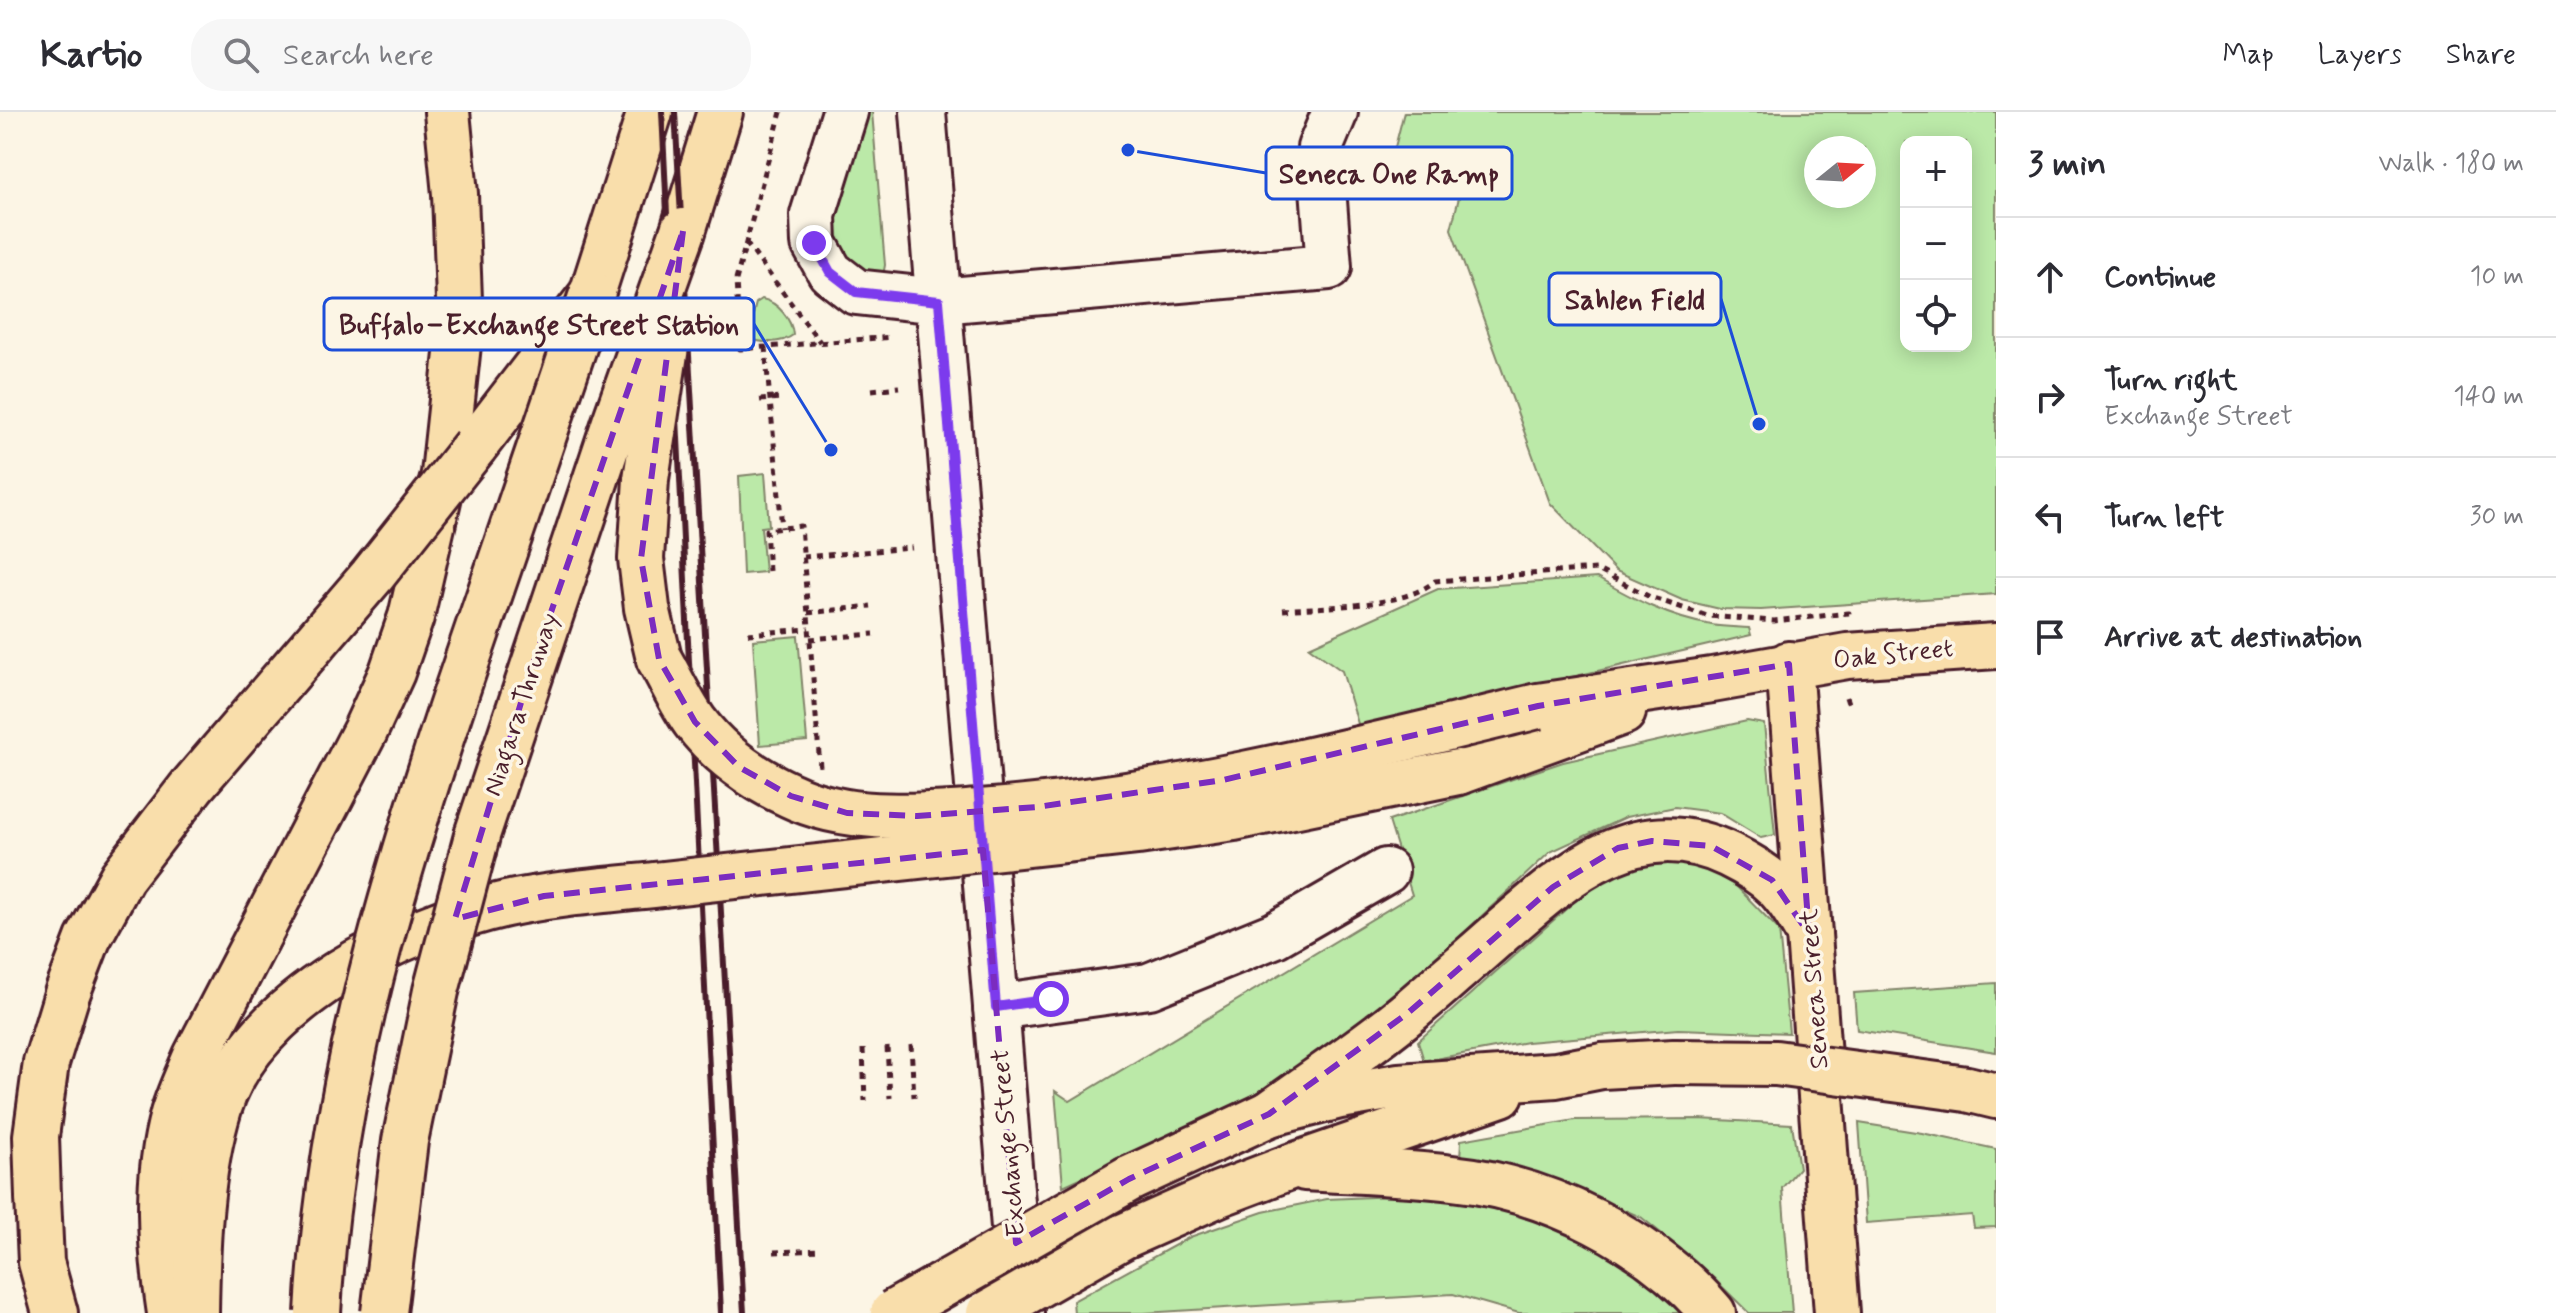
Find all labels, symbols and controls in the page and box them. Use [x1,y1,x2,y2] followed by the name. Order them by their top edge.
[191,19,751,91] search box
[40,31,143,80] text: Kartio
[219,33,263,77] icon: search
[283,36,434,75] text: Search here
[2223,37,2274,74] text: Map
[2318,37,2402,74] text: Layers
[2446,37,2516,74] text: Share
[1804,136,1876,208] north arrow
[1900,136,1972,352] map controls
[1900,136,1972,208] button: +
[2028,142,2106,187] text: 3 min
[1266,147,1512,199] callout: Seneca One Ramp
[2379,147,2524,181] text: Walk · 180 m
[1279,157,1499,194] text: Seneca One Ramp
[1900,208,1972,280] button: −
[796,225,832,261] route end
[2028,255,2072,299] icon: ahead
[2104,258,2216,297] text: Continue
[2470,260,2524,294] text: 10 m
[1549,273,1721,325] callout: Sahlen Field
[1900,280,1972,352] button: locate
[1565,283,1705,320] text: Sahlen Field
[324,298,754,350] callout: Buffalo–Exchange Street Station
[339,308,739,348] text: Buffalo–Exchange Street Station
[2104,361,2237,400] text: Turn right
[2028,375,2072,419] icon: right
[2453,380,2524,414] text: 140 m
[2104,400,2293,434] text: Exchange Street
[2028,495,2072,539] icon: left
[2104,498,2224,537] text: Turn left
[2470,500,2524,534] text: 30 m
[476,609,570,801] street label: Niagara Thruway
[2028,615,2072,659] icon: arrive
[2104,618,2362,657] text: Arrive at destination
[1832,632,1955,678] street label: Oak Street
[1792,907,1838,1070] street label: Seneca Street
[1033,981,1069,1017] route start
[984,1047,1037,1238] street label: Exchange Street

